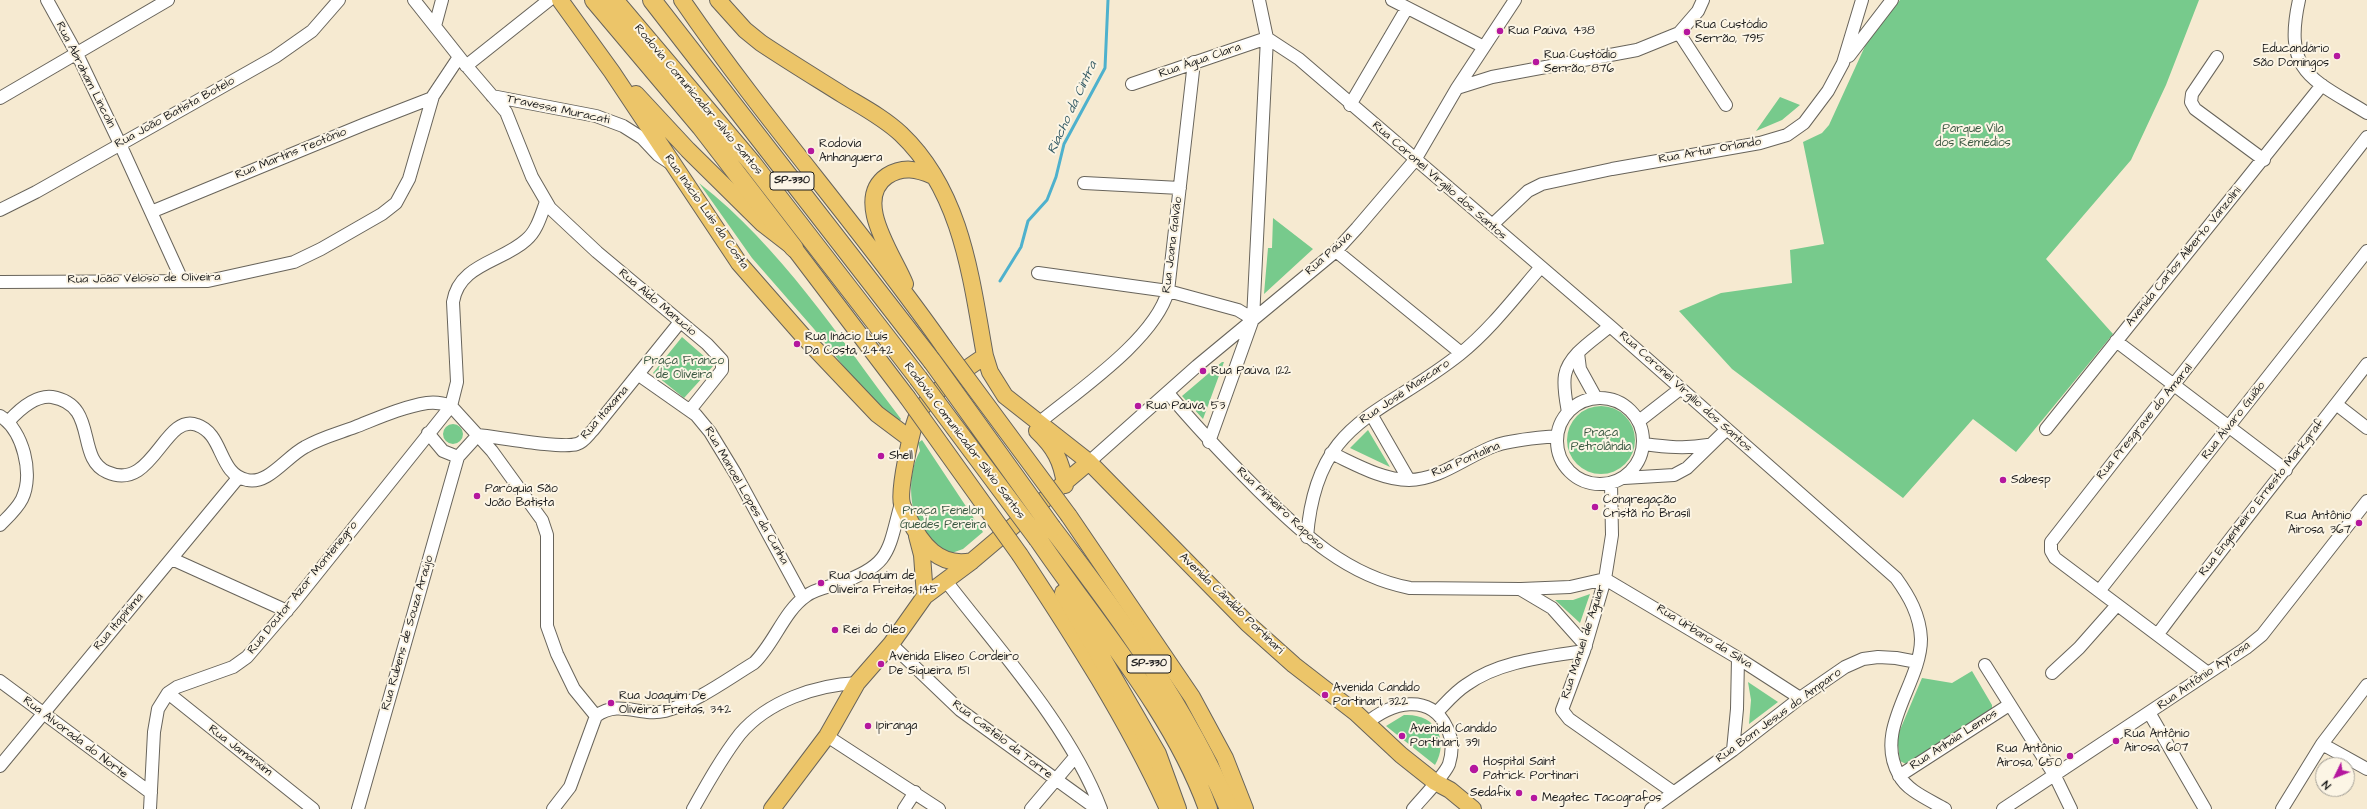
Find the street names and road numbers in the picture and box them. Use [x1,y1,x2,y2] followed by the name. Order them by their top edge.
[52,19,118,131] street label: Rua Abraham Lincoln
[631,22,765,178] street label: Rodovia Comunicador Silvio Santos
[1157,40,1243,82] street label: Rua Água Clara
[113,74,237,152] street label: Rua João Batista Botelo
[505,92,611,128] street label: Travessa Muracati
[1369,119,1509,243] street label: Rua Coronel Virgilio dos Santos
[233,125,349,183] street label: Rua Martins Teotônio
[1658,135,1762,167] street label: Rua Artur Orlando
[661,152,751,272] street label: Rua Inácio Luis da Costa
[770,172,814,190] road number: SP-330
[2123,184,2245,330] street label: Avenida Carlos Alberto Vanzolini
[1160,196,1186,294] street label: Rua Joana Galvão
[1303,229,1355,279] street label: Rua Paúva
[615,266,699,340] street label: Rua Aldo Manucio
[67,270,221,288] street label: Rua João Veloso de Oliveira
[1616,329,1754,455] street label: Rua Coronel Virgilio dos Santos
[1357,357,1453,427] street label: Rua José Mascaro
[900,360,1028,522] street label: Rodovia Comunicador Silvio Santos
[2094,361,2196,483] street label: Rua Presgrave do Amaral
[2199,379,2269,463] street label: Rua Álvaro Guião
[578,384,632,442] street label: Rua Itaxama
[2196,417,2328,579] street label: Rua Engenheiro Ernesto Markgraf
[701,425,791,567] street label: Rua Manoel Lopes da Cunha
[1430,439,1502,481] street label: Rua Pontalina
[1233,465,1327,553] street label: Rua Pinheiro Raposo
[245,519,361,657] street label: Rua Doutor Azor Montenegro
[1176,550,1286,658] street label: Avenida Cândido Portinari
[379,554,437,712] street label: Rua Rubens de Souza Araújo
[1559,583,1609,701] street label: Rua Manuel de Aguiar
[91,591,147,653] street label: Rua Itapinima
[1653,602,1755,672] street label: Rua Urbano da Silva
[2155,639,2253,713] street label: Rua Antônio Ayrosa
[1127,655,1171,673] road number: SP-330
[1713,666,1845,766] street label: Rua Bom Jesus do Amparo
[20,694,130,782] street label: Rua Alvorada do Norte
[949,698,1055,782] street label: Rua Castelo da Torre
[1908,706,2000,774] street label: Rua Anhaia Lemos
[205,722,275,780] street label: Rua Jamanxim

